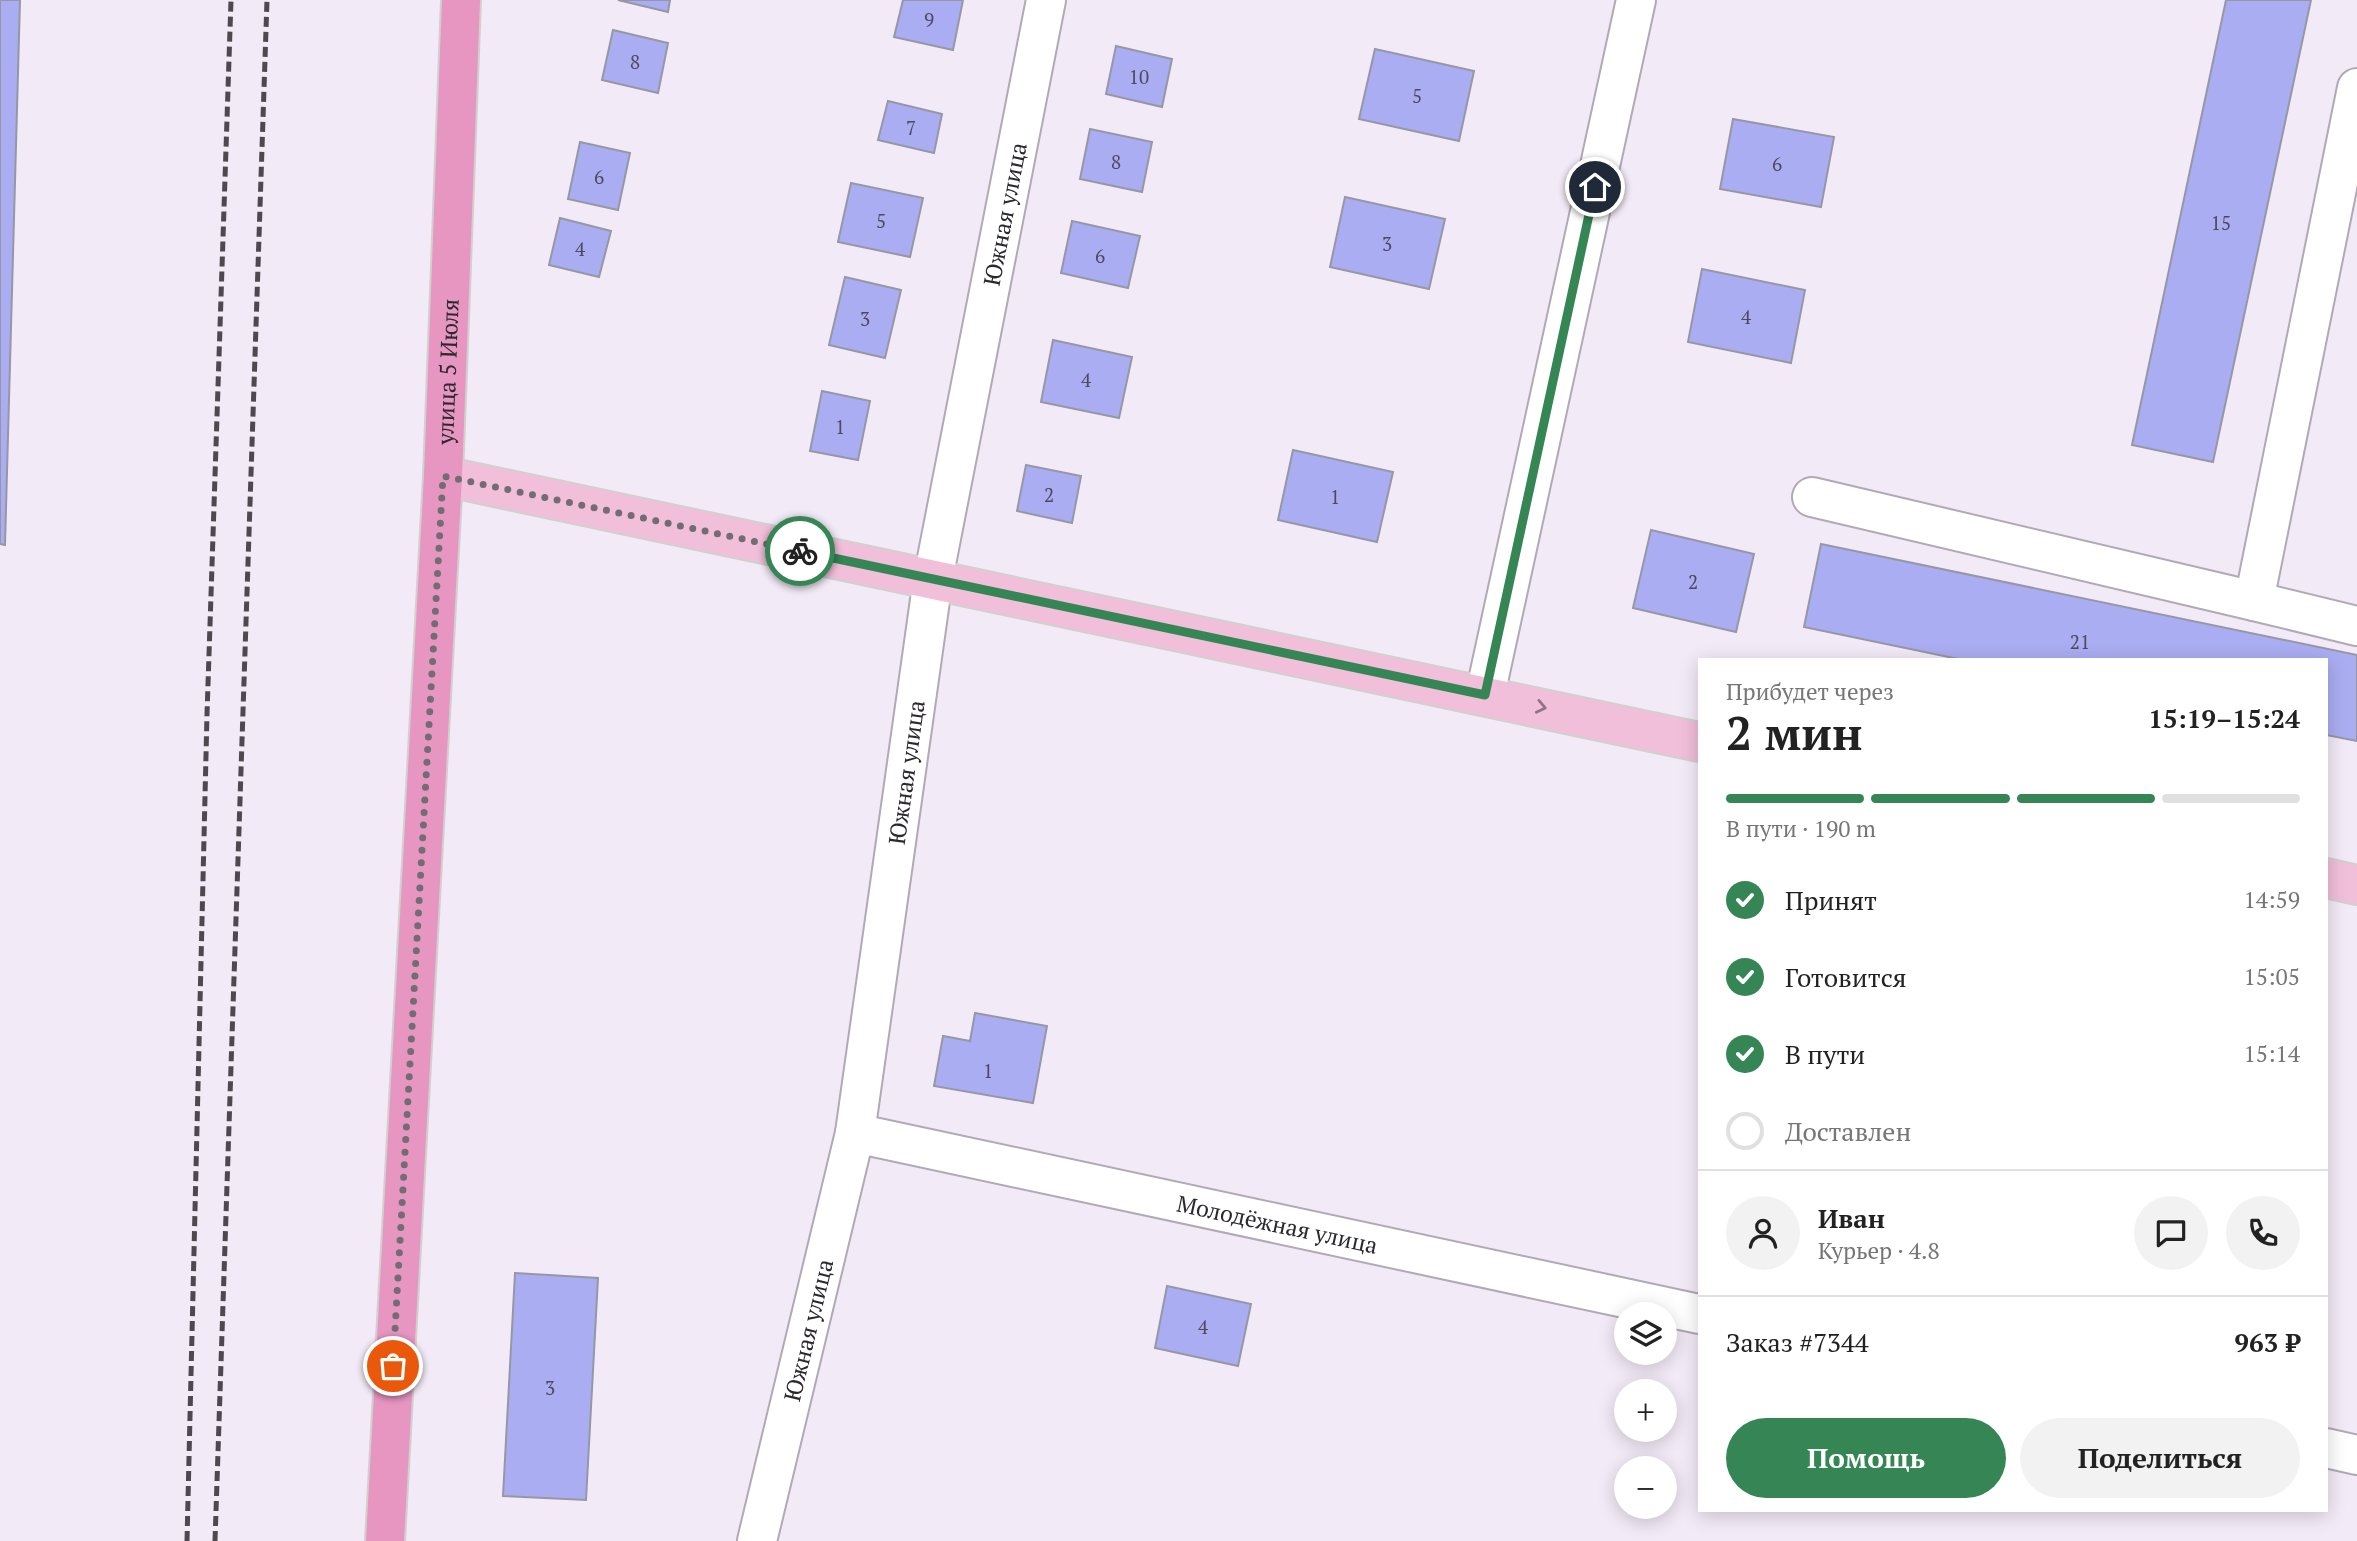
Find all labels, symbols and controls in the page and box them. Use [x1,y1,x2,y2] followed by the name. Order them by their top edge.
[924,7,934,32] house number: 9
[630,49,640,74] house number: 8
[1129,64,1149,89] house number: 10
[1412,83,1422,108] house number: 5
[906,115,916,140] house number: 7
[975,139,1033,288] street label: Южная улица
[1111,149,1121,174] house number: 8
[1772,151,1782,176] house number: 6
[1565,157,1625,217] pin
[594,164,604,189] house number: 6
[1576,168,1614,206] icon: home
[876,208,886,233] house number: 5
[2211,210,2231,235] house number: 15
[1382,231,1392,256] house number: 3
[575,236,586,261] house number: 4
[1095,243,1105,268] house number: 6
[429,298,465,446] street label: улица 5 Июля
[1741,304,1752,329] house number: 4
[860,306,870,331] house number: 3
[1081,367,1092,392] house number: 4
[835,414,845,439] house number: 1
[1044,482,1054,507] house number: 2
[1330,484,1340,509] house number: 1
[765,516,835,586] courier
[781,532,819,570] icon: bike
[1688,569,1698,594] house number: 2
[2070,629,2090,654] house number: 21
[1726,676,1894,707] text: Прибудет через
[880,698,931,846] street label: Южная улица
[1535,699,1547,714] one-way arrow
[2148,701,2300,735] text: 15:19–15:24
[1726,702,1863,763] text: 2 мин
[1726,813,1876,844] text: В пути · 190 m
[1726,881,1764,919] icon: check
[1785,883,1877,917] text: Принят
[2243,884,2300,915] text: 14:59
[1726,958,1764,996] icon: check
[1785,960,1907,994] text: Готовится
[2243,961,2300,992] text: 15:05
[1726,1035,1764,1073] icon: check
[1785,1037,1865,1071] text: В пути
[2243,1038,2300,1069] text: 15:14
[983,1058,993,1083] house number: 1
[1785,1114,1911,1148] text: Доставлен
[1174,1187,1381,1260] street label: Молодёжная улица
[1726,1196,1800,1270] button: person
[2134,1196,2208,1270] button: chat
[2226,1196,2300,1270] button: phone
[1818,1201,1885,1235] text: Иван
[1818,1235,1940,1266] text: Курьер · 4.8
[776,1255,840,1404] street label: Южная улица
[1614,1302,1677,1519] map controls
[1614,1302,1677,1365] button: layers
[1198,1314,1209,1339] house number: 4
[1726,1325,1869,1359] text: Заказ #7344
[2234,1325,2300,1359] text: 963 ₽
[363,1336,423,1396] pin
[374,1347,412,1385] icon: bag
[545,1375,555,1400] house number: 3
[1614,1379,1677,1442] button: +
[1726,1418,2006,1498] button: Помощь
[2020,1418,2300,1498] button: Поделиться
[1614,1456,1677,1519] button: −

